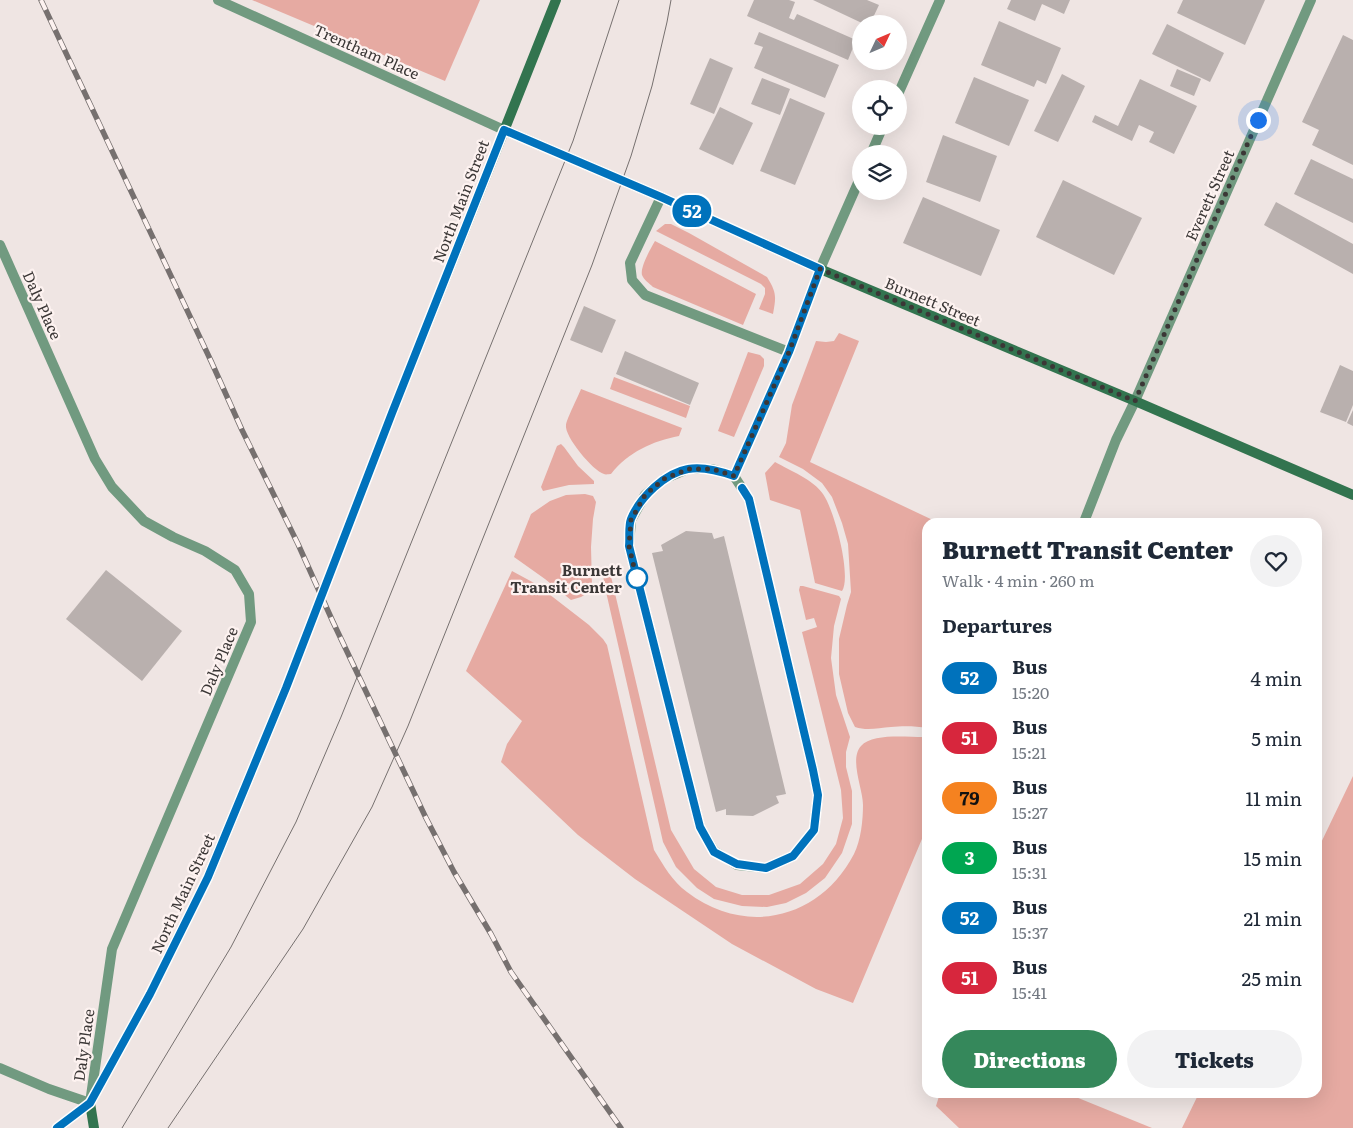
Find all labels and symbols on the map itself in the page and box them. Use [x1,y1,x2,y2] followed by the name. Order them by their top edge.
[852,15,908,70] north arrow
[310,17,424,85] street label: Trentham Place
[1246,108,1271,133] your location
[426,136,494,266] street label: North Main Street
[1179,146,1239,244] street label: Everett Street
[670,195,714,227] line badge: 52
[18,267,68,343] street label: Daly Place
[882,270,984,332] street label: Burnett Street
[510,558,622,598] place label: Burnett Transit Center
[626,567,648,589] marker: Burnett Transit Center
[193,623,243,699] street label: Daly Place
[144,829,220,957] street label: North Main Street
[67,1007,99,1083] street label: Daly Place

